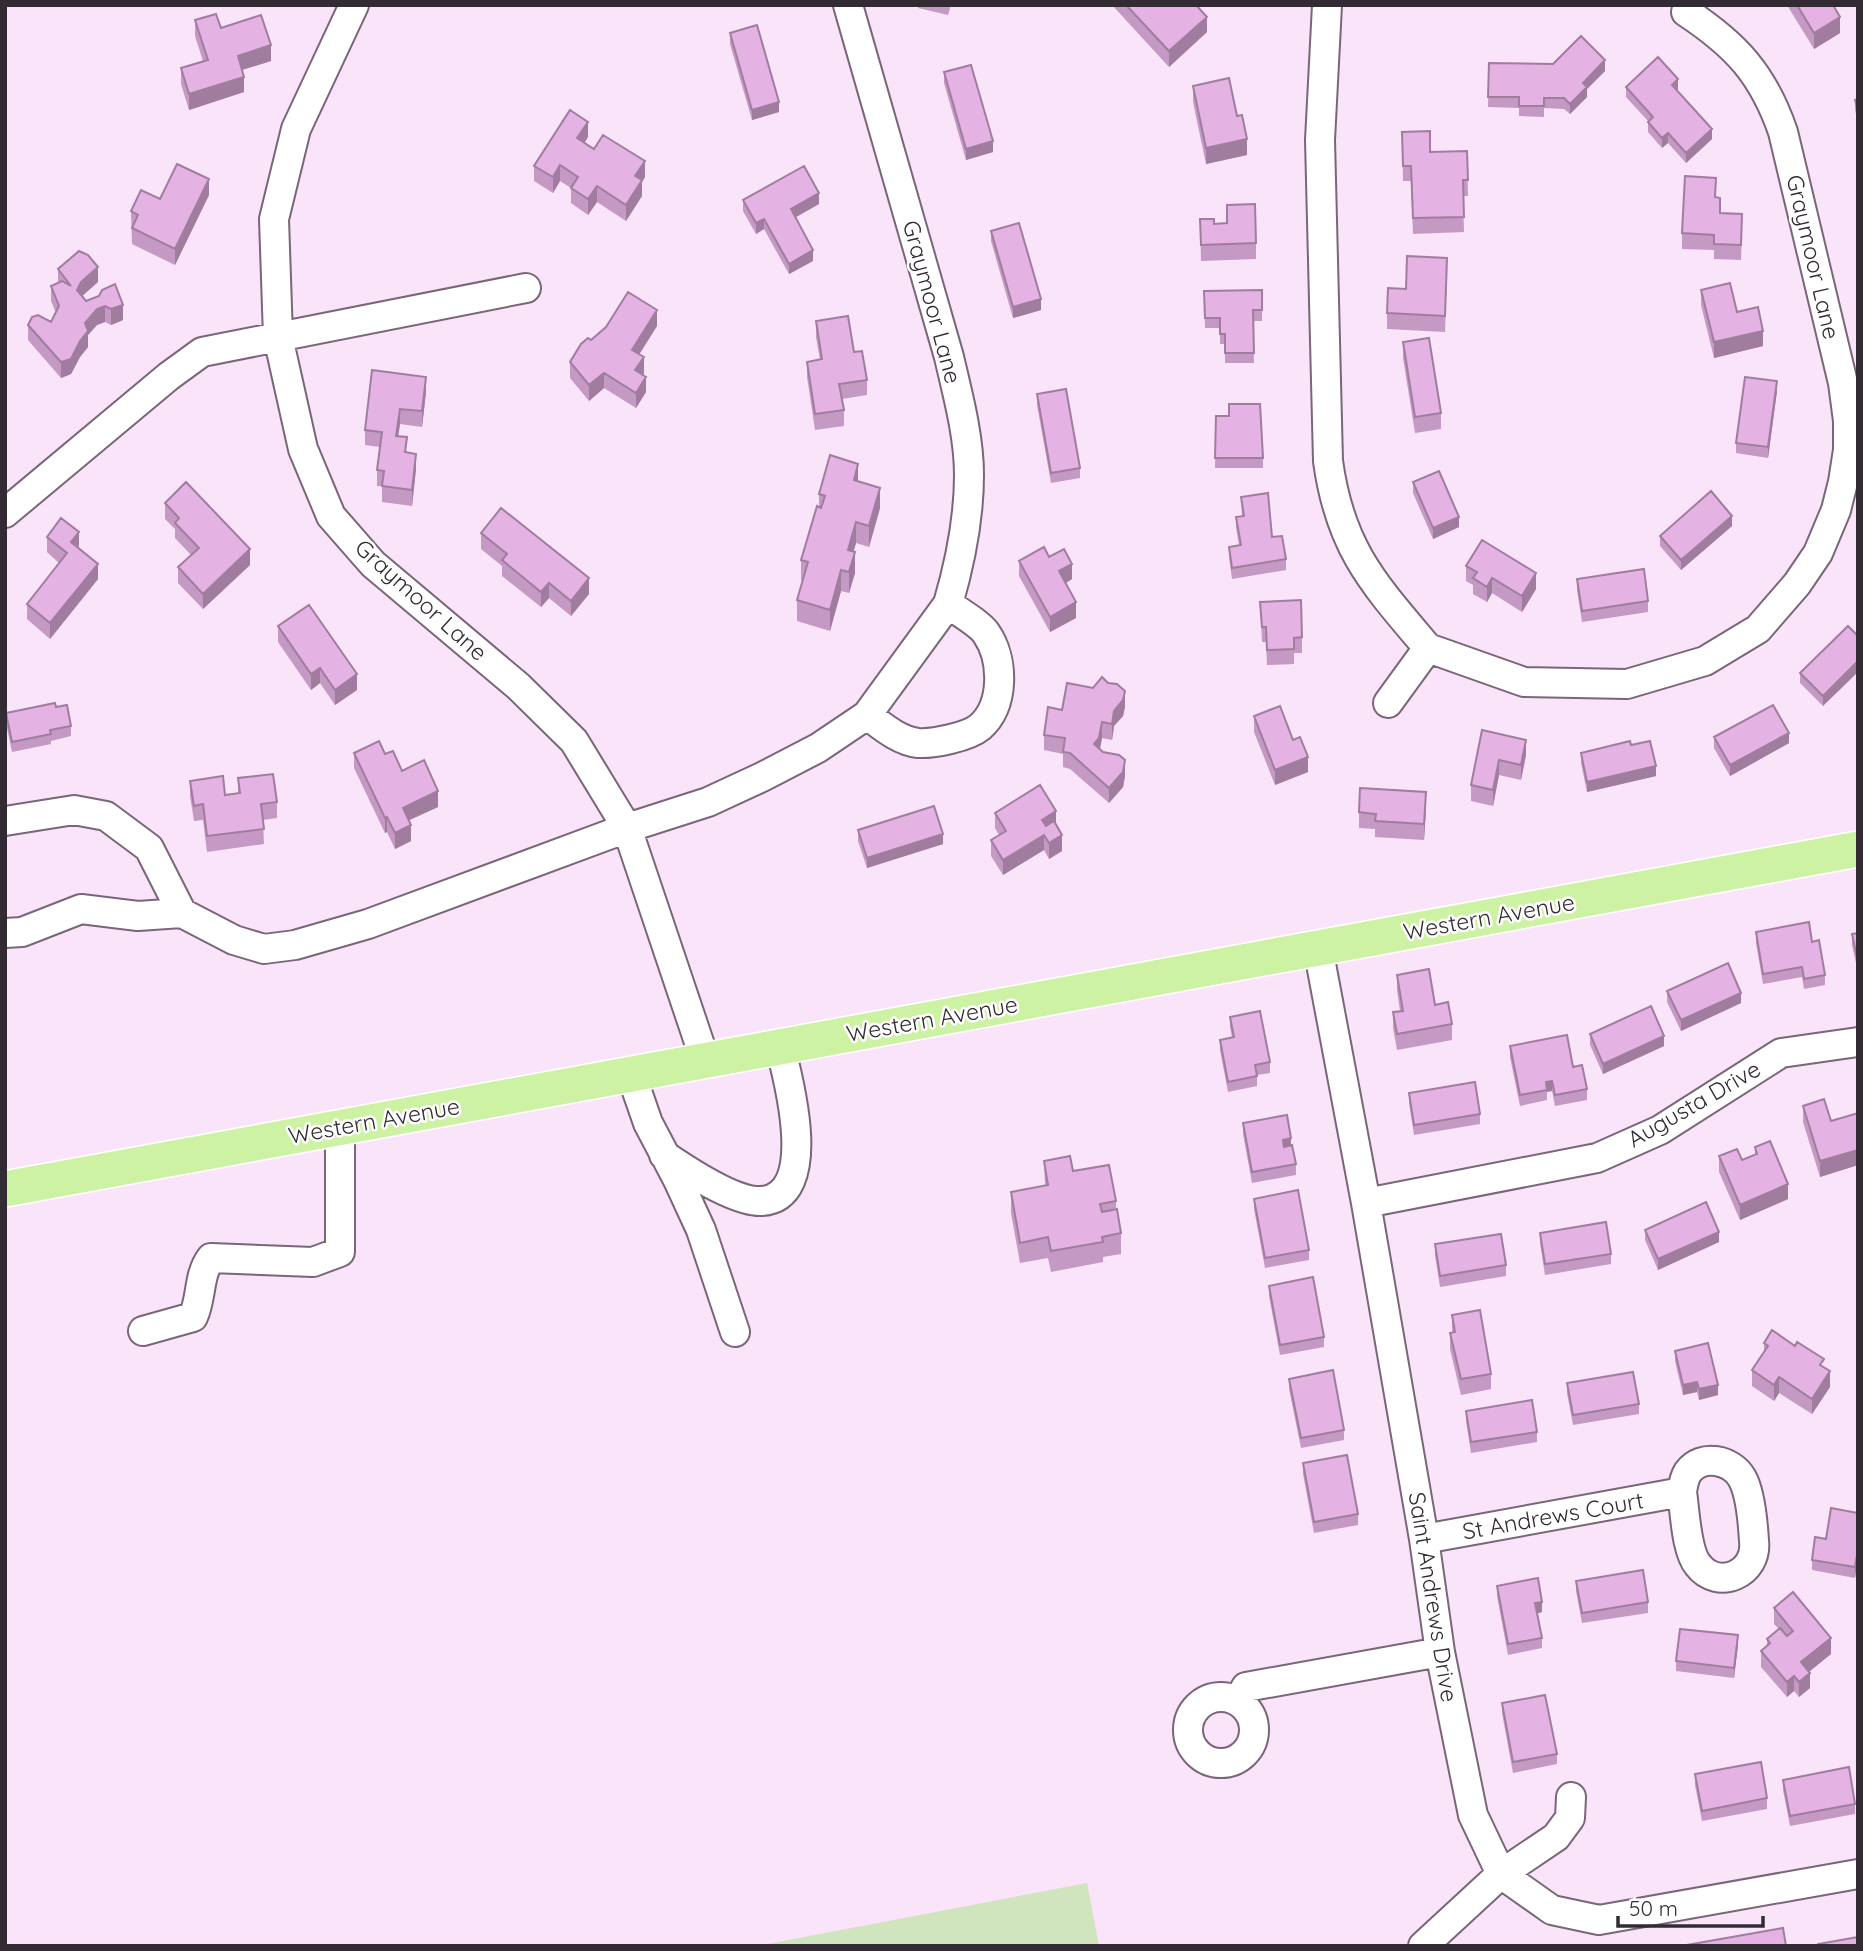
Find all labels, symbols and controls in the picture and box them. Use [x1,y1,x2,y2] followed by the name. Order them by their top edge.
[1780,172,1847,342] street label: Graymoor Lane
[897,217,968,387] street label: Graymoor Lane
[349,533,493,667] street label: Graymoor Lane
[1401,887,1577,946] street label: Western Avenue
[844,989,1020,1048] street label: Western Avenue
[1622,1054,1765,1153] street label: Augusta Drive
[286,1091,462,1150] street label: Western Avenue
[1460,1485,1646,1546] street label: St Andrews Court
[1403,1490,1464,1704] street label: Saint Andrews Drive
[1618,1884,1763,1928] scale bar
[1629,1895,1678,1921] text: 50 m

